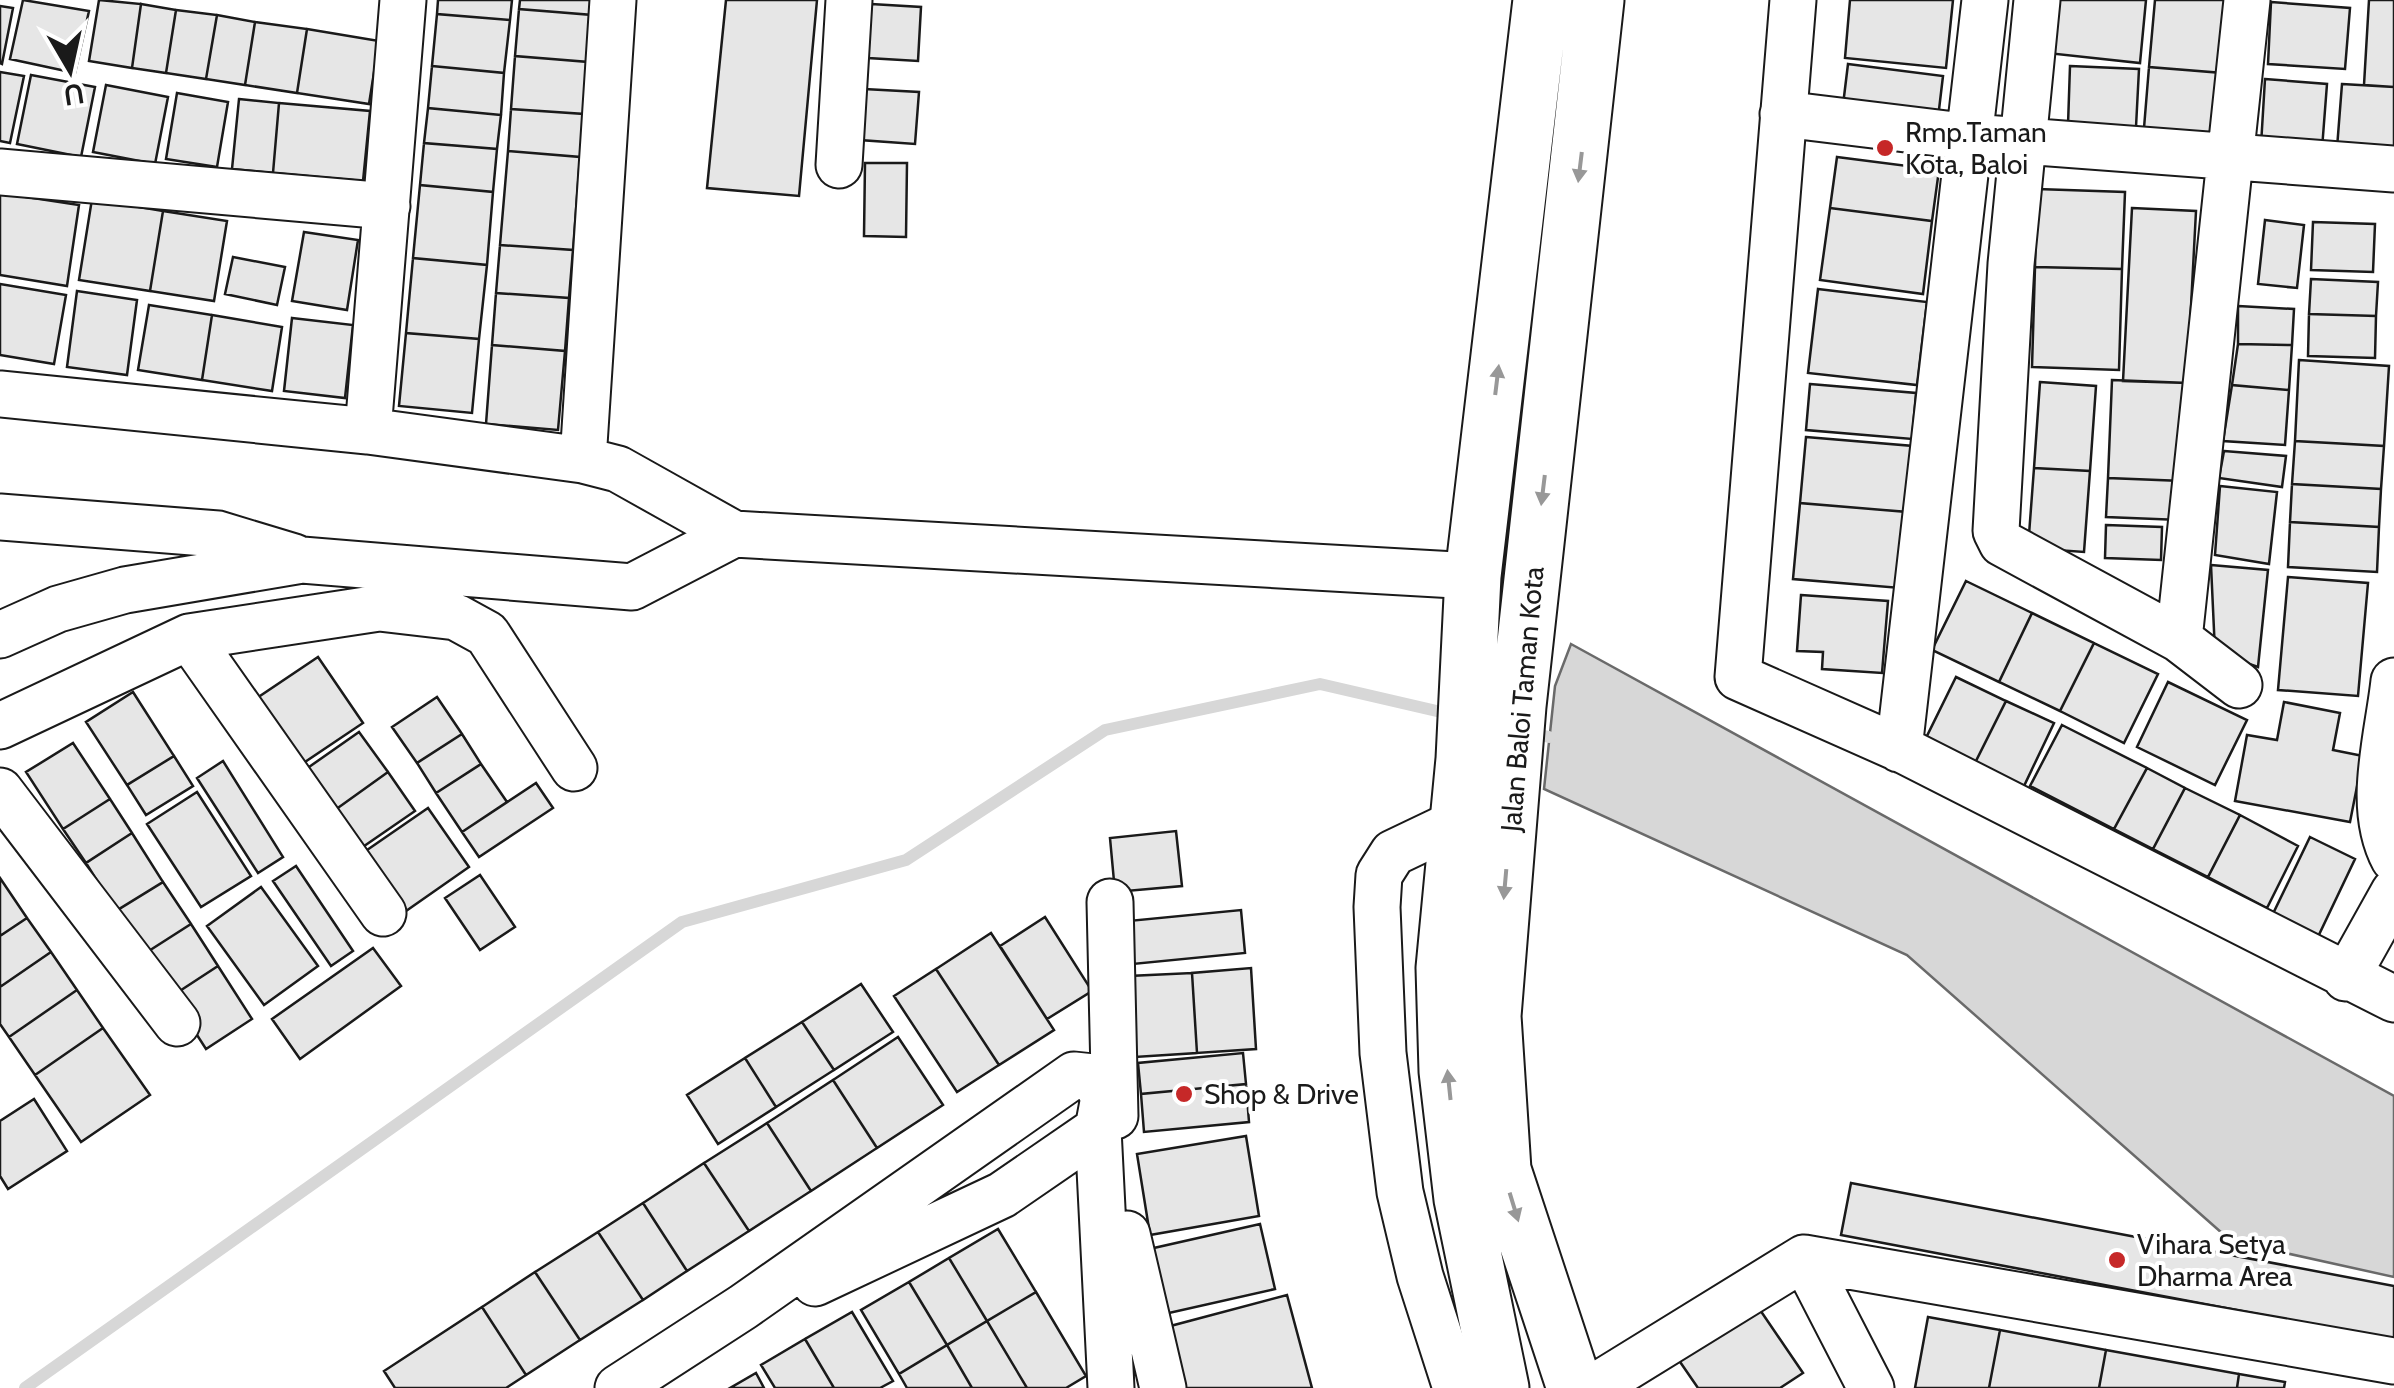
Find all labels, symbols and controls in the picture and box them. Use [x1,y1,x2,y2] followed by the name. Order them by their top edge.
[20,20,120,120] north arrow
[61,76,87,113] text: U
[1905,115,2047,181] place label: Rmp.Taman Kota, Baloi
[1874,137,1896,159] marker: Rmp.Taman Kota, Baloi
[1572,151,1588,183] one-way arrow
[1489,364,1505,396] one-way arrow
[1535,474,1551,506] one-way arrow
[1493,564,1551,834] street label: Jalan Baloi Taman Kota
[1496,869,1512,901] one-way arrow
[1441,1069,1457,1101] one-way arrow
[1204,1077,1359,1111] place label: Shop & Drive
[1173,1083,1195,1105] marker: Shop & Drive
[1507,1192,1522,1222] one-way arrow
[2137,1227,2293,1293] place label: Vihara Setya Dharma Area
[2106,1249,2128,1271] marker: Vihara Setya Dharma Area

